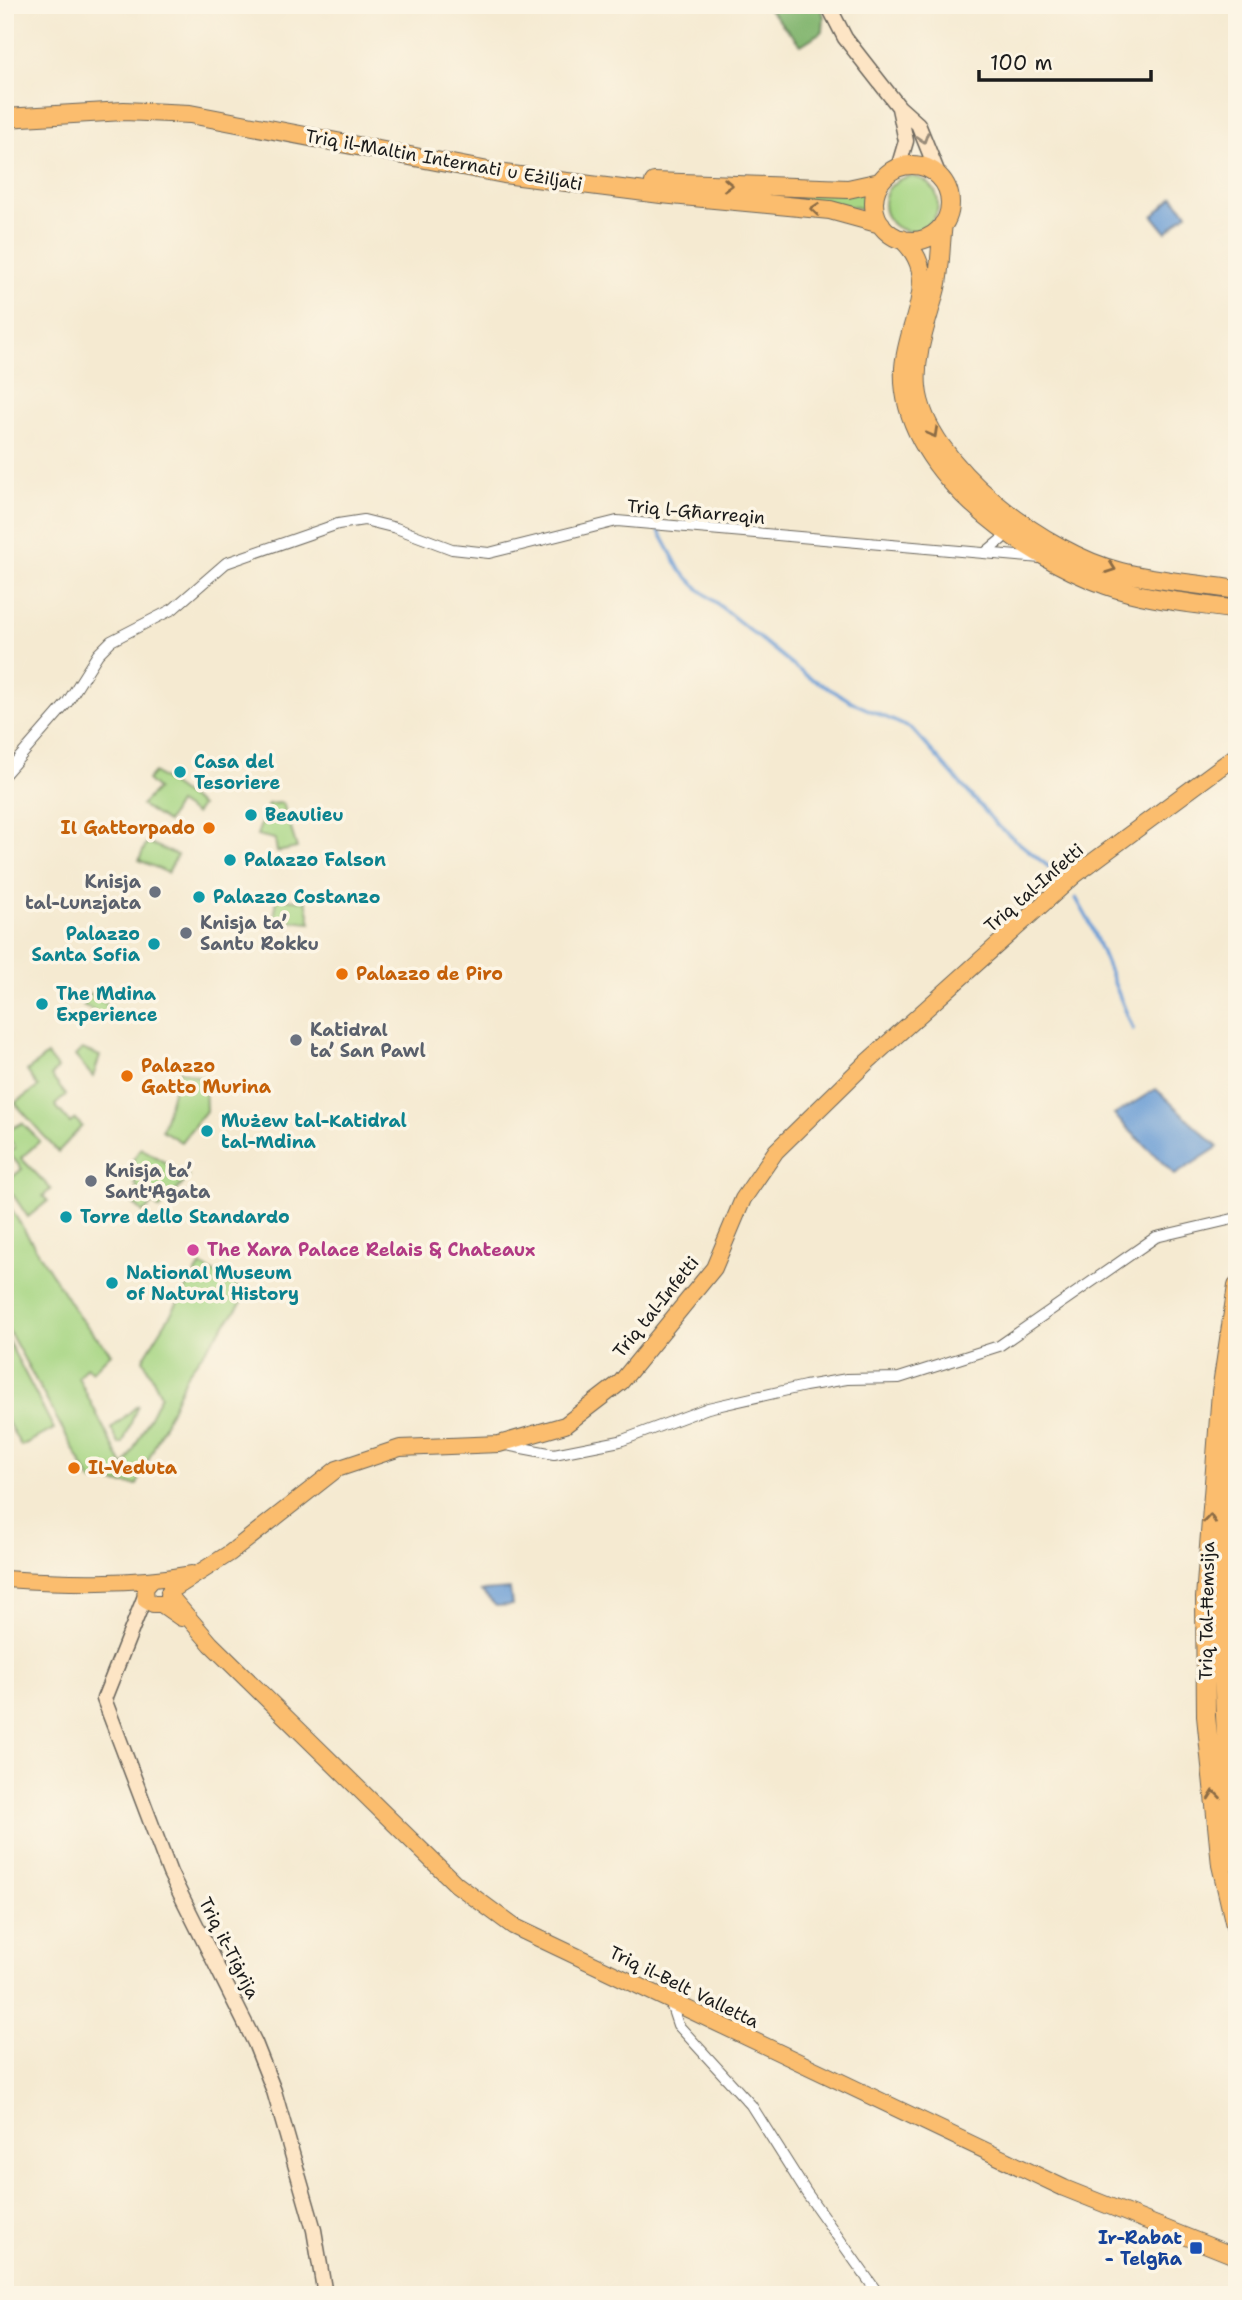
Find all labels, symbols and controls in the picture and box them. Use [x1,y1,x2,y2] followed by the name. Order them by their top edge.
[979,38,1151,82] scale bar
[990,49,1053,77] text: 100 m
[303,124,585,196] street label: Triq il-Maltin Internati u Eżiljati
[915,132,929,144] one-way arrow
[723,177,734,193] one-way arrow
[809,202,820,217] one-way arrow
[925,426,938,438] one-way arrow
[626,494,766,530] street label: Triq l-Għarreqin
[1104,560,1116,574] one-way arrow
[194,750,280,795] place label: Casa del Tesoriere
[172,764,188,780] marker: Casa del Tesoriere
[265,803,344,827] place label: Beaulieu
[243,807,259,823] marker: Beaulieu
[61,816,195,840] place label: Il Gattorpado
[201,820,217,836] marker: Il Gattorpado
[979,838,1089,938] street label: Triq tal-Infetti
[244,848,386,872] place label: Palazzo Falson
[222,852,238,868] marker: Palazzo Falson
[25,870,142,915] place label: Knisja tal-Lunzjata
[147,884,163,900] marker: Knisja tal-Lunzjata
[213,885,380,909] place label: Palazzo Costanzo
[191,889,207,905] marker: Palazzo Costanzo
[200,911,319,956] place label: Knisja ta’ Santu Rokku
[31,922,141,967] place label: Palazzo Santa Sofia
[178,925,194,941] marker: Knisja ta’ Santu Rokku
[146,936,162,952] marker: Palazzo Santa Sofia
[356,962,503,986] place label: Palazzo de Piro
[334,966,350,982] marker: Palazzo de Piro
[56,982,158,1027] place label: The Mdina Experience
[34,996,50,1012] marker: The Mdina Experience
[310,1018,426,1063] place label: Katidral ta’ San Pawl
[288,1032,304,1048] marker: Katidral ta’ San Pawl
[141,1054,272,1099] place label: Palazzo Gatto Murina
[119,1068,135,1084] marker: Palazzo Gatto Murina
[221,1109,407,1154] place label: Mużew tal-Katidral tal-Mdina
[199,1123,215,1139] marker: Mużew tal-Katidral tal-Mdina
[105,1159,211,1204] place label: Knisja ta’ Sant'Agata
[83,1173,99,1189] marker: Knisja ta’ Sant'Agata
[80,1205,290,1229] place label: Torre dello Standardo
[58,1209,74,1225] marker: Torre dello Standardo
[207,1238,535,1262] place label: The Xara Palace Relais & Chateaux
[185,1242,201,1258] marker: The Xara Palace Relais & Chateaux
[608,1251,704,1363] street label: Triq tal-Infetti
[126,1261,299,1306] place label: National Museum of Natural History
[104,1275,120,1291] marker: National Museum of Natural History
[88,1456,178,1480] place label: Il-Veduta
[66,1460,82,1476] marker: Il-Veduta
[1202,1513,1217,1524] one-way arrow
[1194,1541,1220,1681] street label: Triq Tal-Ħemsija
[1207,1789,1222,1800] one-way arrow
[193,1893,265,2003] street label: Triq it-Tiġrija
[605,1940,763,2034] street label: Triq il-Belt Valletta
[1098,2226,1183,2271] place label: Ir-Rabat - Telgħa
[1188,2240,1204,2256] marker: Ir-Rabat - Telgħa

